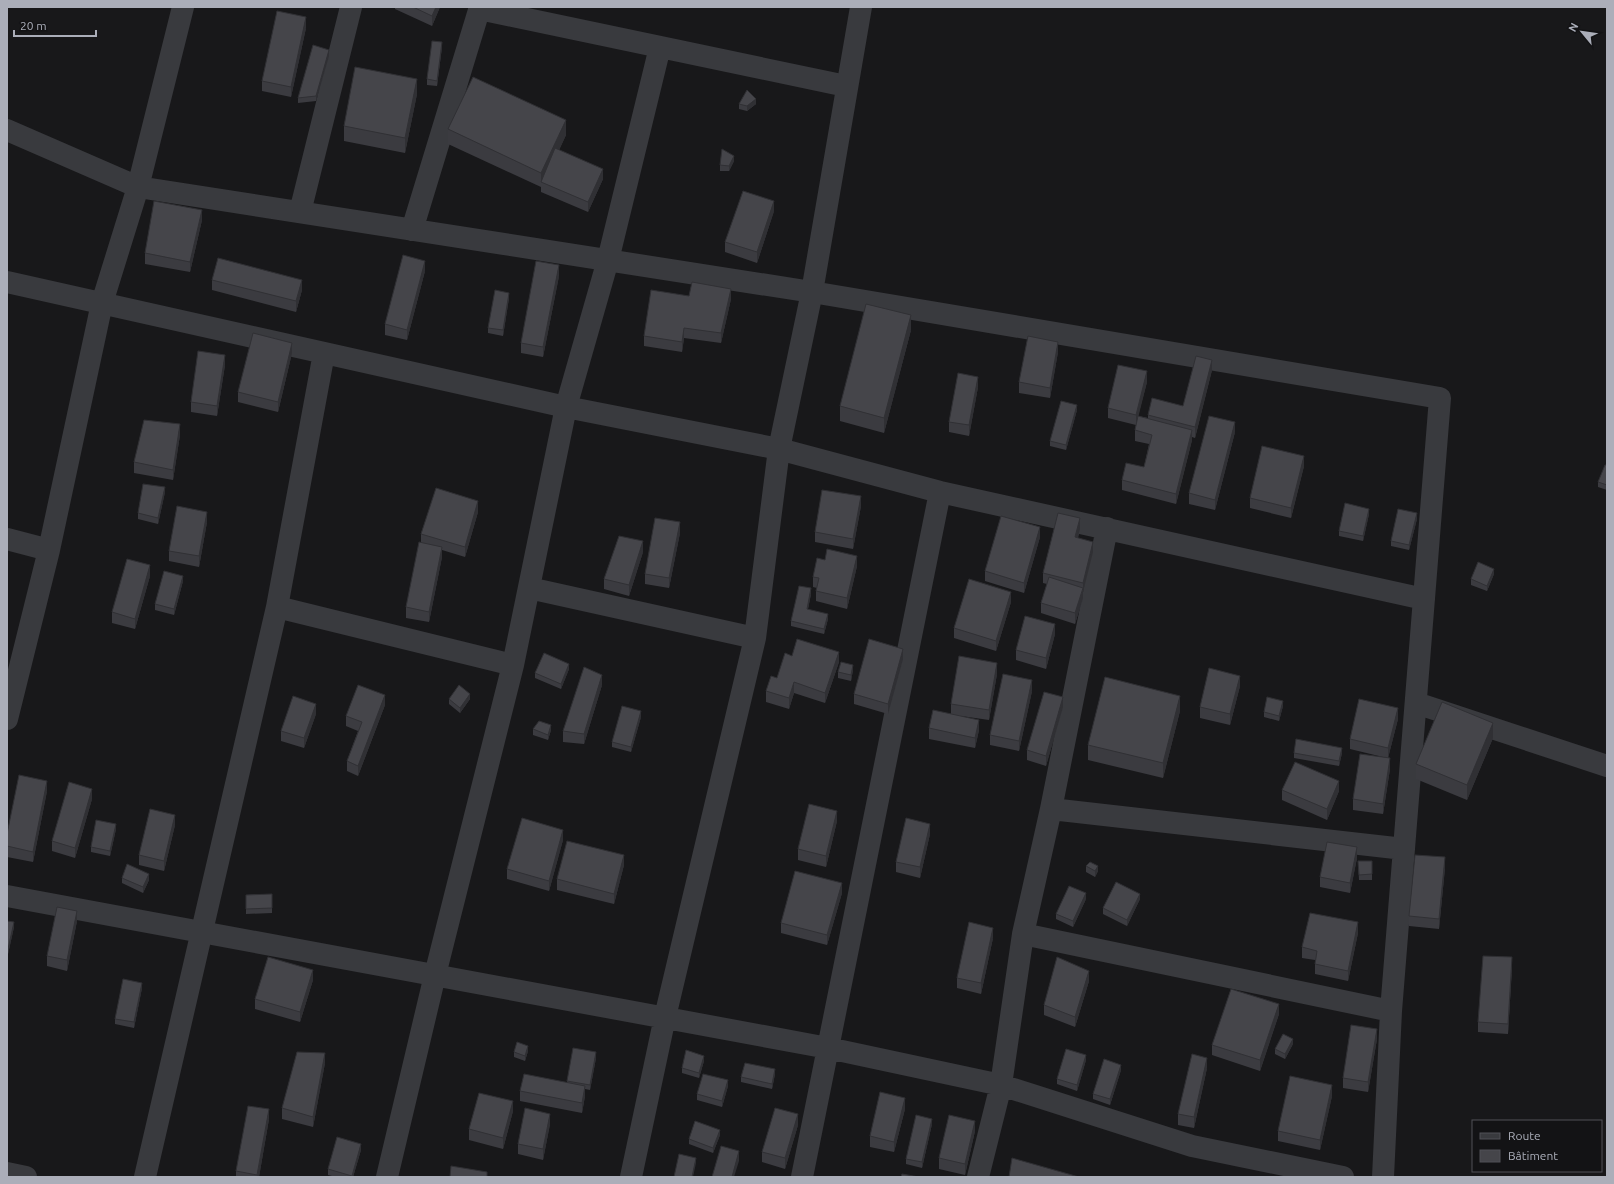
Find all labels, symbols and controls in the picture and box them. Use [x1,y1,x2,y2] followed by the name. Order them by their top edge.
[14,12,96,38] scale bar
[1562,12,1602,52] north arrow
[20,19,47,32] text: 20 m
[1566,21,1580,34] text: N
[1472,1120,1602,1172] legend
[1508,1129,1541,1142] text: Route
[1508,1149,1558,1162] text: Bâtiment

